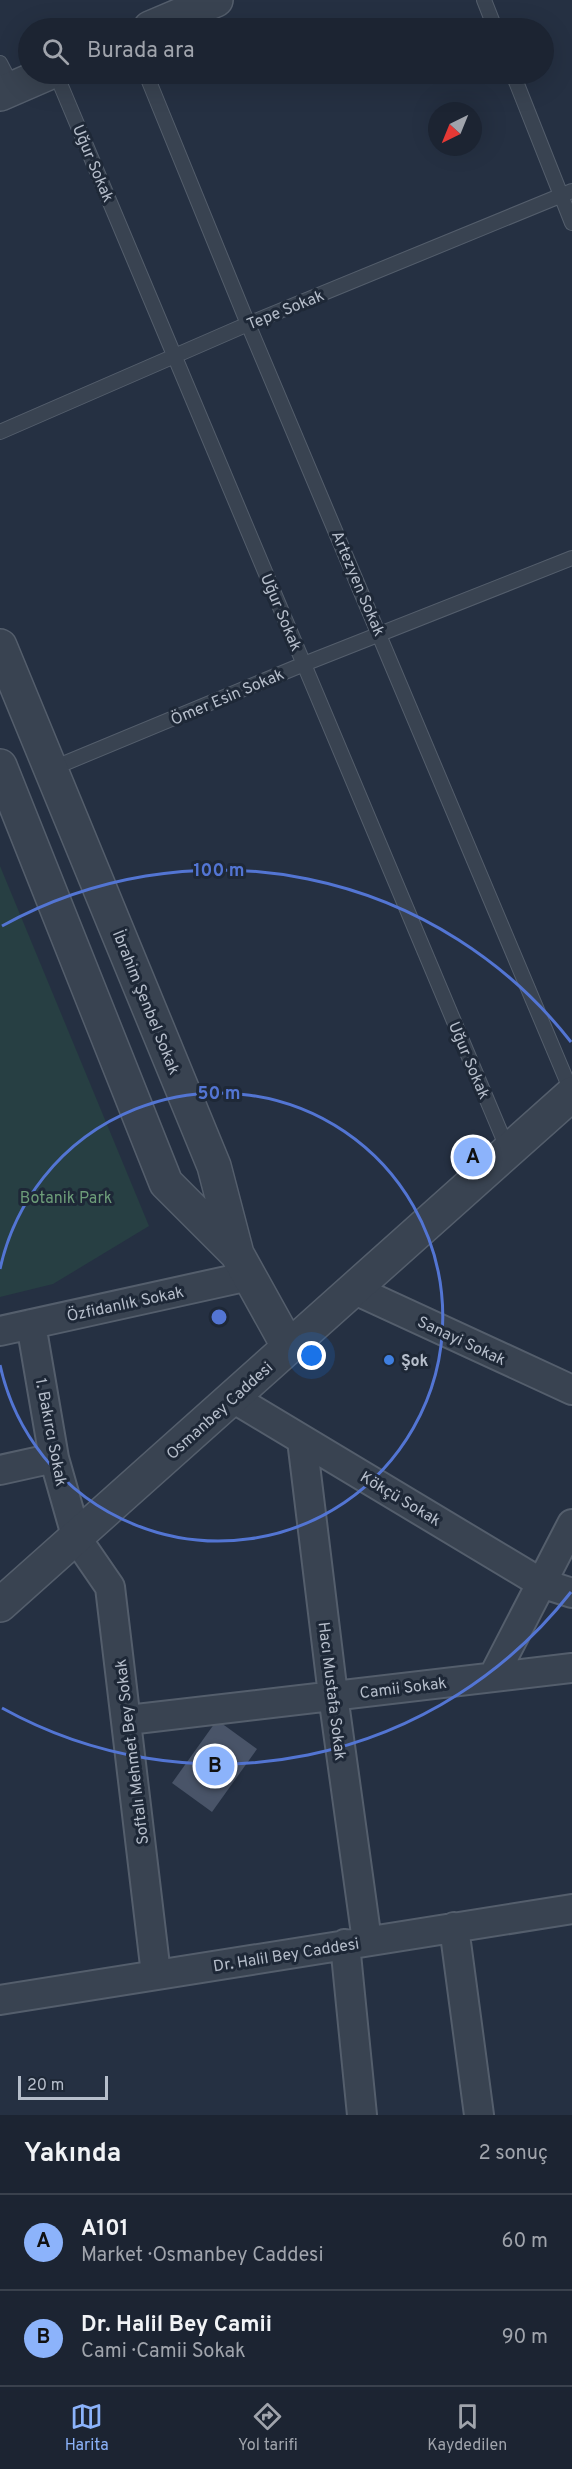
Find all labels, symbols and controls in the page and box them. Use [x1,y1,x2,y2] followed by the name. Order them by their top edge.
[18,18,554,84] search box
[39,35,72,68] icon: search
[87,38,195,65] text: Burada ara
[428,102,482,156] north arrow
[67,122,117,206] street label: Uğur Sokak
[244,286,327,335] street label: Tepe Sokak
[326,528,388,640] street label: Artezyen Sokak
[255,571,305,655] street label: Uğur Sokak
[167,663,287,731] street label: Ömer Esin Sokak
[193,860,245,883] text: 100 m
[107,927,184,1078] street label: İbrahim Şenbel Sokak
[443,1019,493,1103] street label: Uğur Sokak
[197,1083,241,1106] text: 50 m
[454,1134,492,1180] pin: A
[20,1189,112,1209] park label: Botanik Park
[65,1281,186,1327] street label: Özfidanlık Sokak
[209,1307,229,1327] centre of rings
[414,1313,509,1371] street label: Sanayi Sokak
[297,1341,326,1370] your location
[401,1352,429,1372] place label: Şok
[382,1353,396,1367] marker: Şok
[163,1358,278,1465] street label: Osmanbey Caddesi
[30,1376,70,1488] street label: 1. Bakırcı Sokak
[356,1468,444,1532] street label: Kökçü Sokak
[313,1621,349,1762] street label: Hacı Mustafa Sokak
[112,1658,154,1846] street label: Softalı Mehmet Bey Sokak
[359,1674,448,1704] street label: Camii Sokak
[196,1744,234,1788] pin: B
[212,1935,361,1977] street label: Dr. Halil Bey Caddesi
[18,2073,108,2100] scale bar
[27,2076,64,2096] text: 20 m
[24,2138,121,2171] text: Yakında
[478,2141,548,2167] text: 2 sonuç
[81,2216,129,2243] text: A101
[36,2229,51,2255] text: A
[502,2229,548,2255] text: 60 m
[81,2243,323,2269] text: Market · Osmanbey Caddesi
[81,2312,272,2339] text: Dr. Halil Bey Camii
[37,2325,50,2351] text: B
[502,2325,548,2351] text: 90 m
[81,2339,246,2365] text: Cami · Camii Sokak
[65,2400,109,2456] tab: Harita
[238,2400,298,2456] tab: Yol tarifi
[427,2400,507,2456] tab: Kaydedilen

